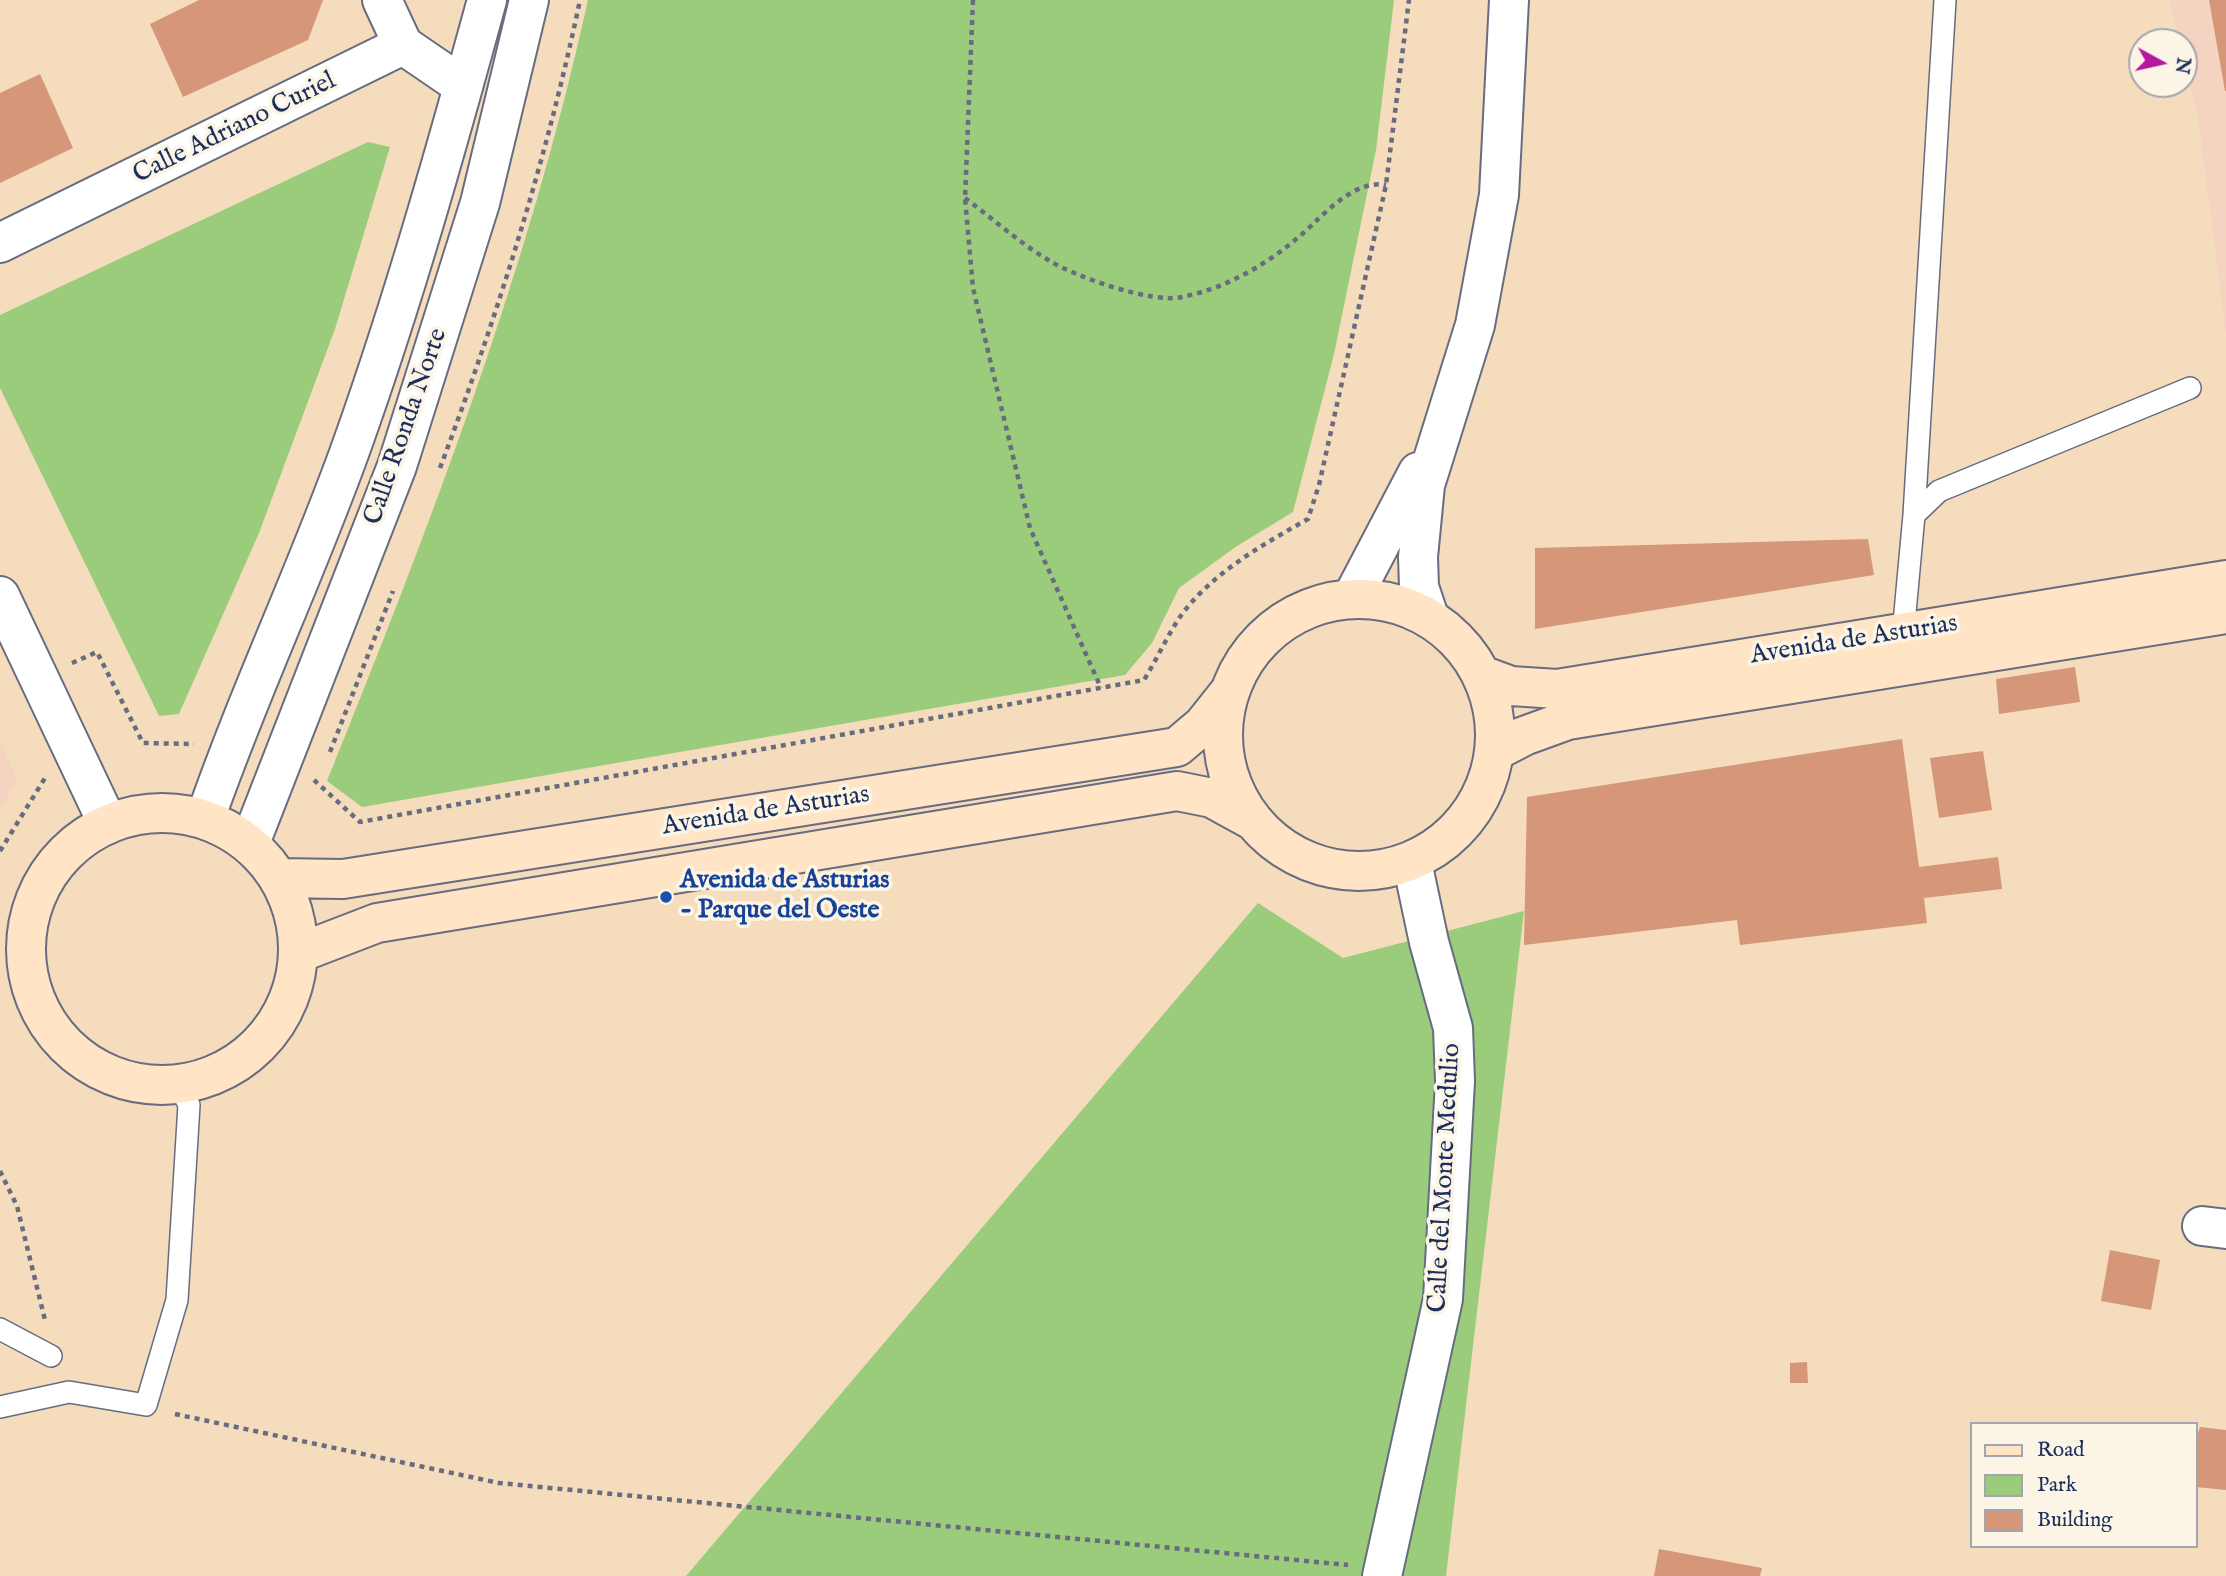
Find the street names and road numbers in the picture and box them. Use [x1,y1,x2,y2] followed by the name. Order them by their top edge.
[128,66,342,192] street label: Calle Adriano Curiel
[359,325,455,529] street label: Calle Ronda Norte
[1748,609,1960,673] street label: Avenida de Asturias
[660,780,872,844] street label: Avenida de Asturias
[1423,1042,1469,1314] street label: Calle del Monte Medulio

